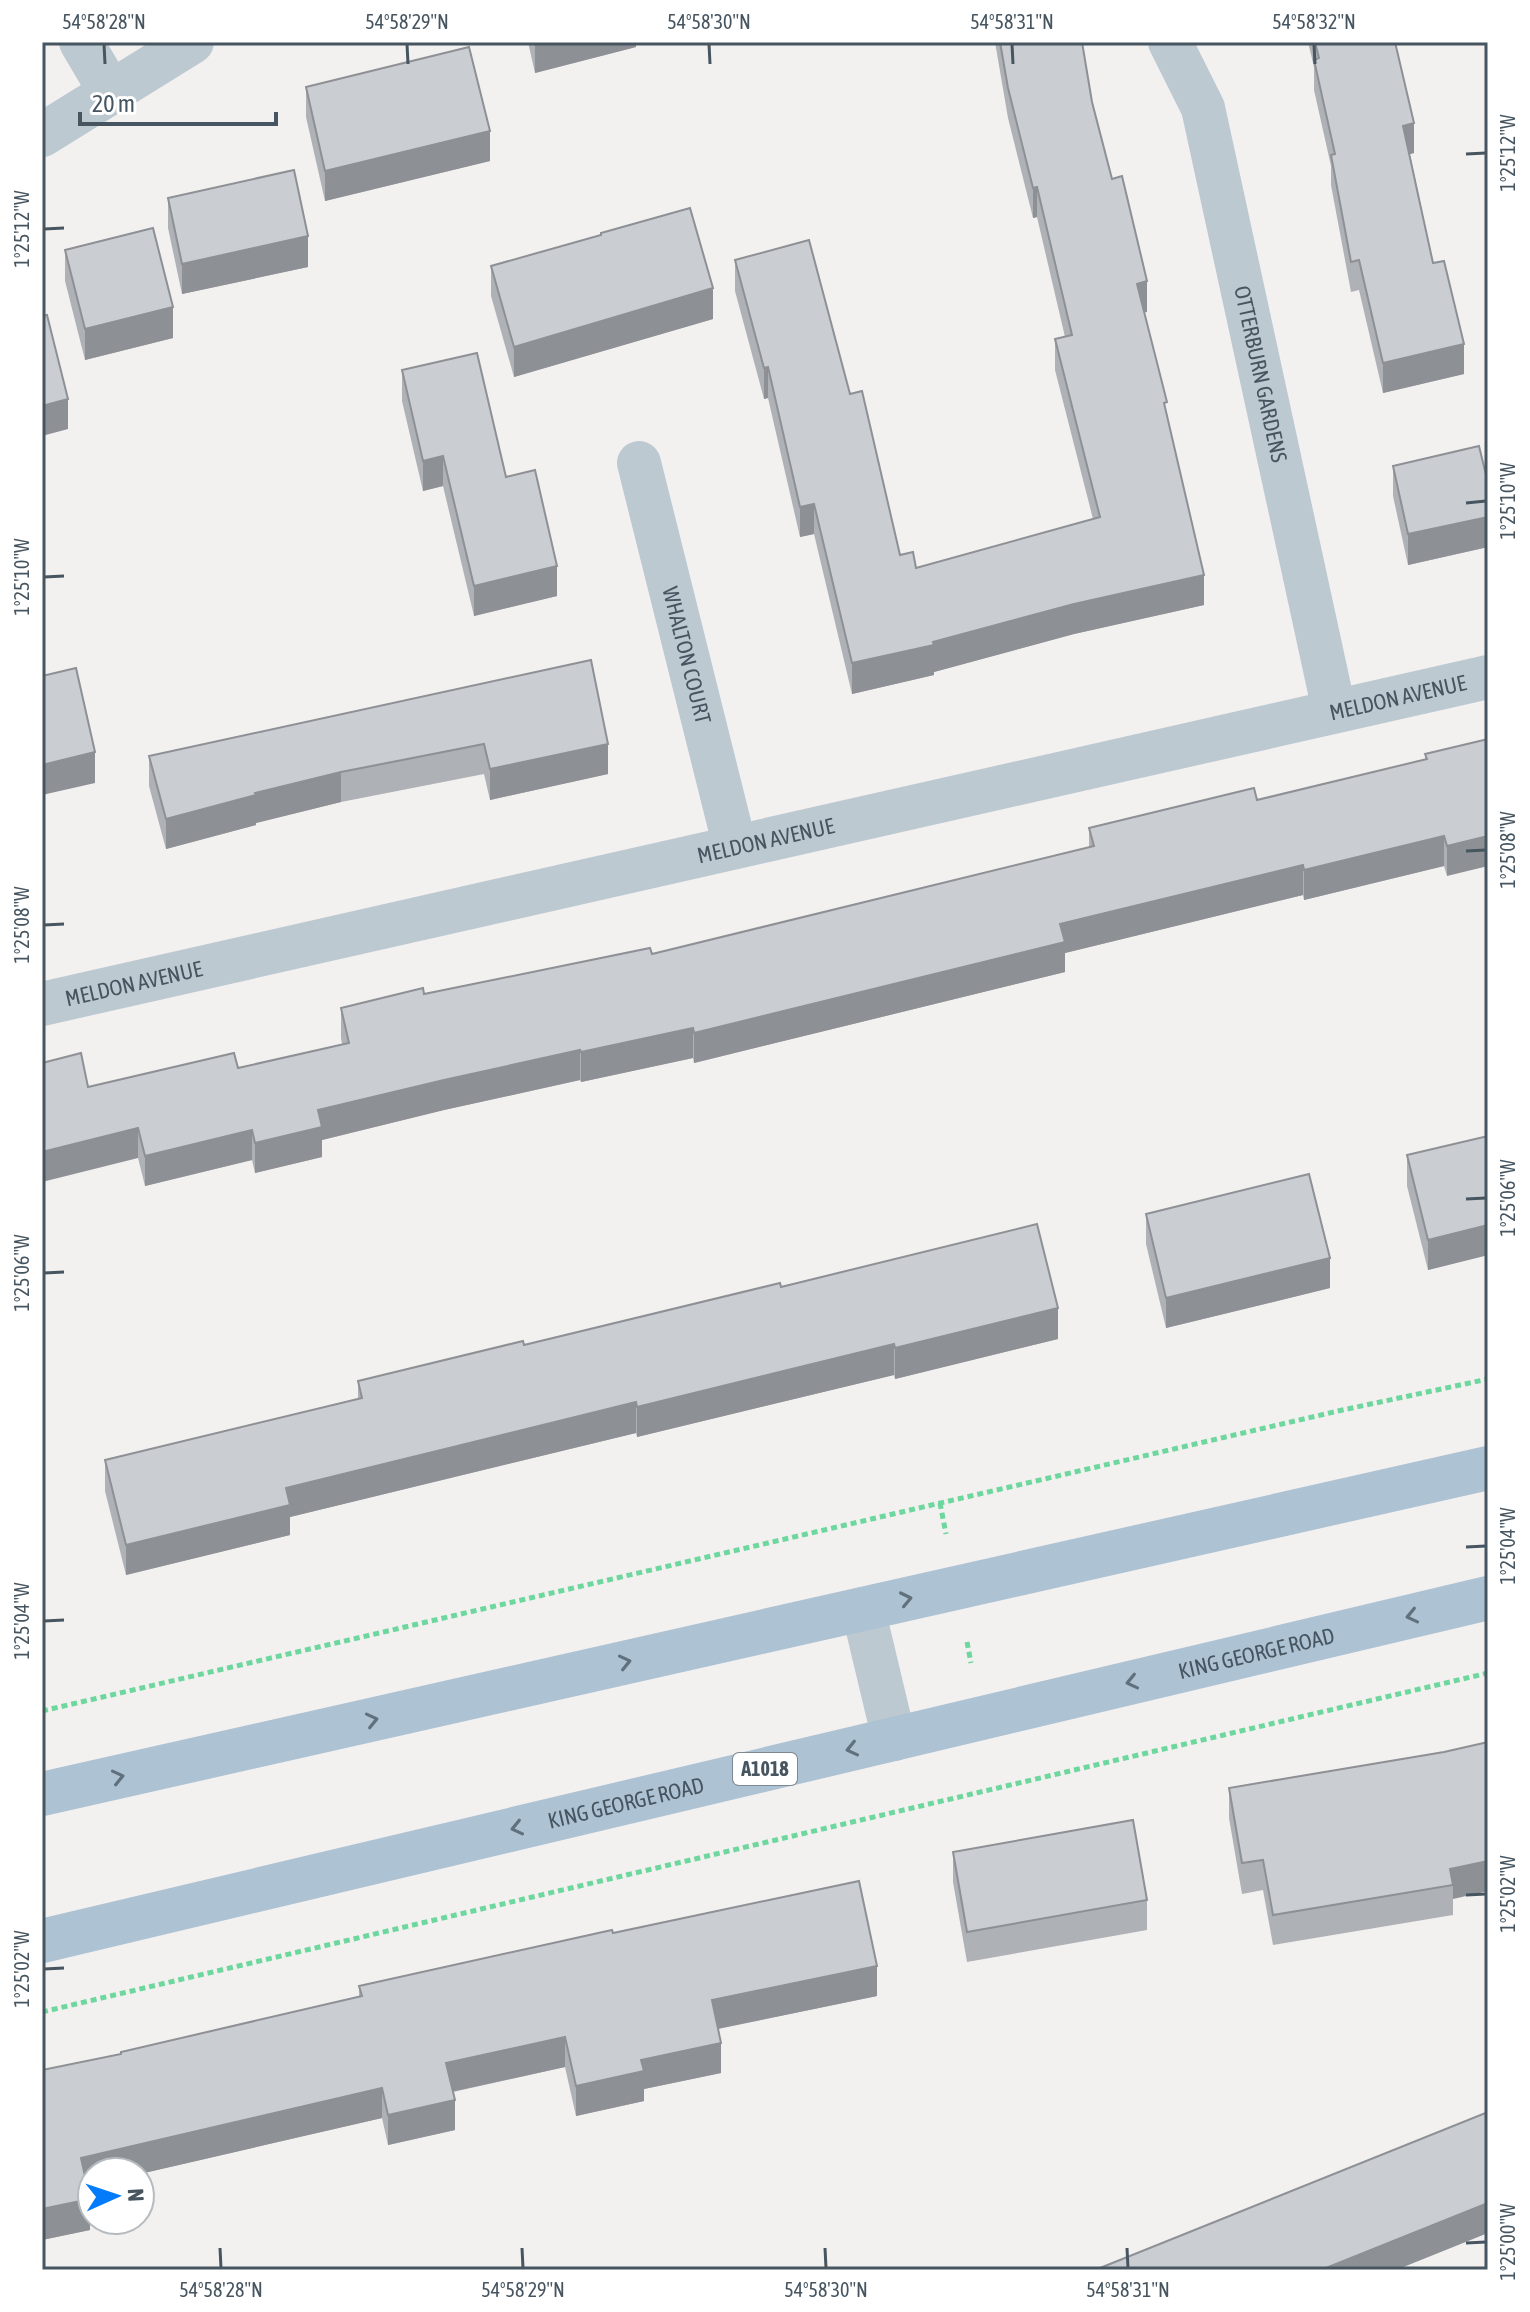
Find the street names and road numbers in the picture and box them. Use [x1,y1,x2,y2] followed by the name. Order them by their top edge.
[1229,283,1293,465] street label: OTTERBURN GARDENS
[657,584,717,727] street label: WHALTON COURT
[1327,669,1469,725] street label: MELDON AVENUE
[695,812,837,868] street label: MELDON AVENUE
[63,955,205,1011] street label: MELDON AVENUE
[1176,1622,1337,1684] street label: KING GEORGE ROAD
[733,1753,797,1785] road number: A1018
[545,1771,706,1834] street label: KING GEORGE ROAD

